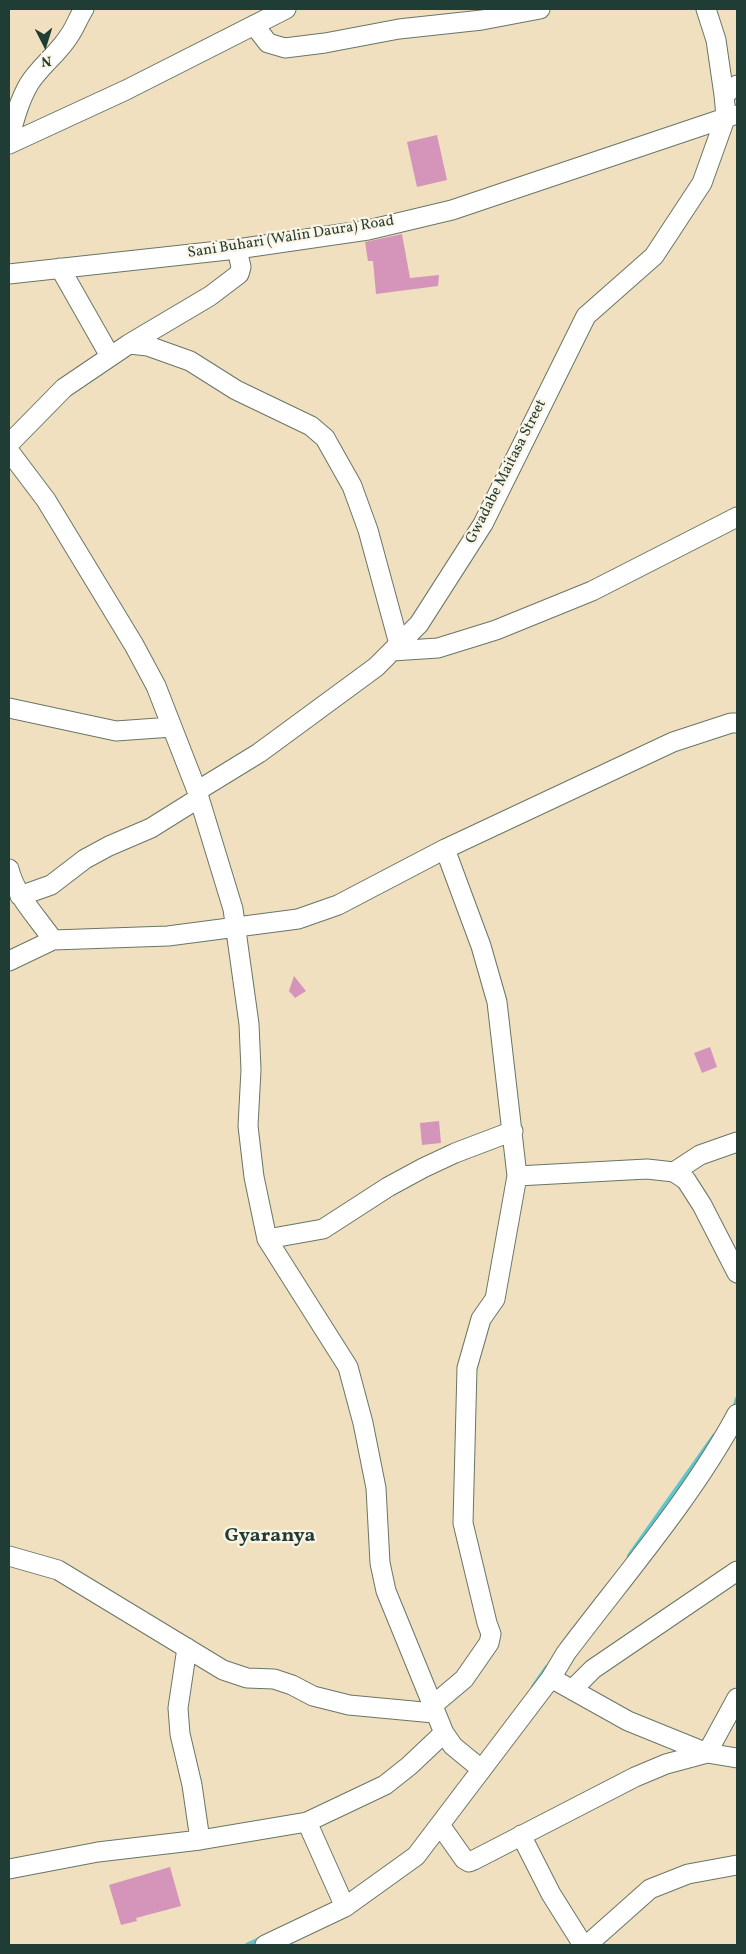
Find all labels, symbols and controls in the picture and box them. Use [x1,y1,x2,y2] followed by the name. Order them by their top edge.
[20,20,70,70] north arrow
[40,51,52,70] text: N
[186,213,396,263] street label: Sani Buhari (Walin Daura) Road
[463,397,551,547] street label: Gwadabe Maitasa Street
[225,1525,315,1549] district label: Gyaranya

